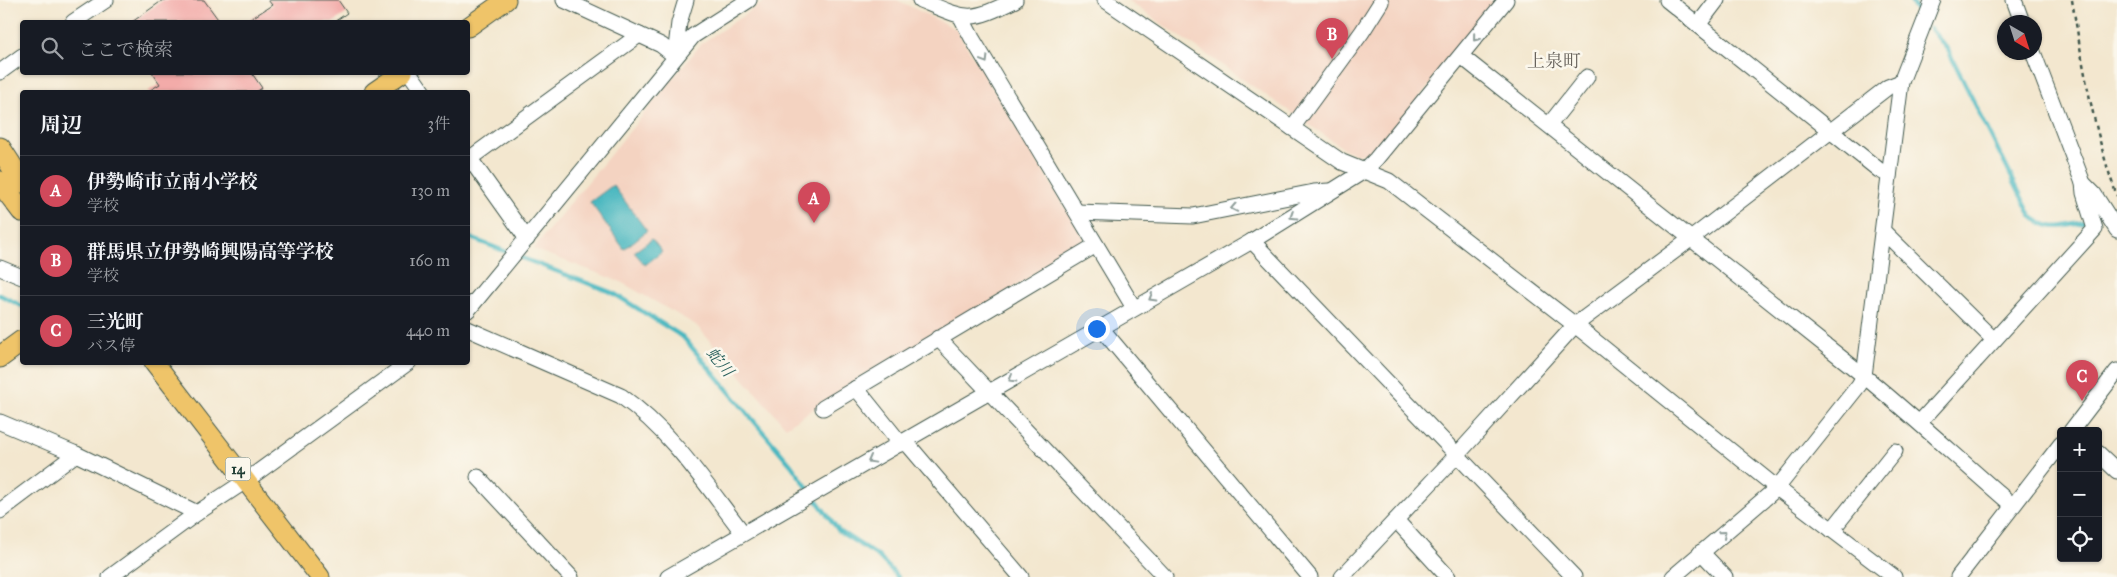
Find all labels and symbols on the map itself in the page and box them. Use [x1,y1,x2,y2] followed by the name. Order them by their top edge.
[1997,15,2042,60] north arrow
[1316,18,1348,59] pin: B
[1473,32,1481,41] one-way arrow
[1527,50,1581,72] district label: 上泉町
[978,54,988,63] one-way arrow
[798,182,830,223] pin: A
[1229,202,1238,213] one-way arrow
[1289,210,1298,219] one-way arrow
[1149,291,1158,301] one-way arrow
[1084,316,1110,342] your location
[702,344,739,382] water label: 蛇川
[2066,360,2098,401] pin: C
[1008,372,1017,382] one-way arrow
[868,454,877,464] one-way arrow
[226,458,250,480] road number: 14
[1717,531,1726,539] one-way arrow

